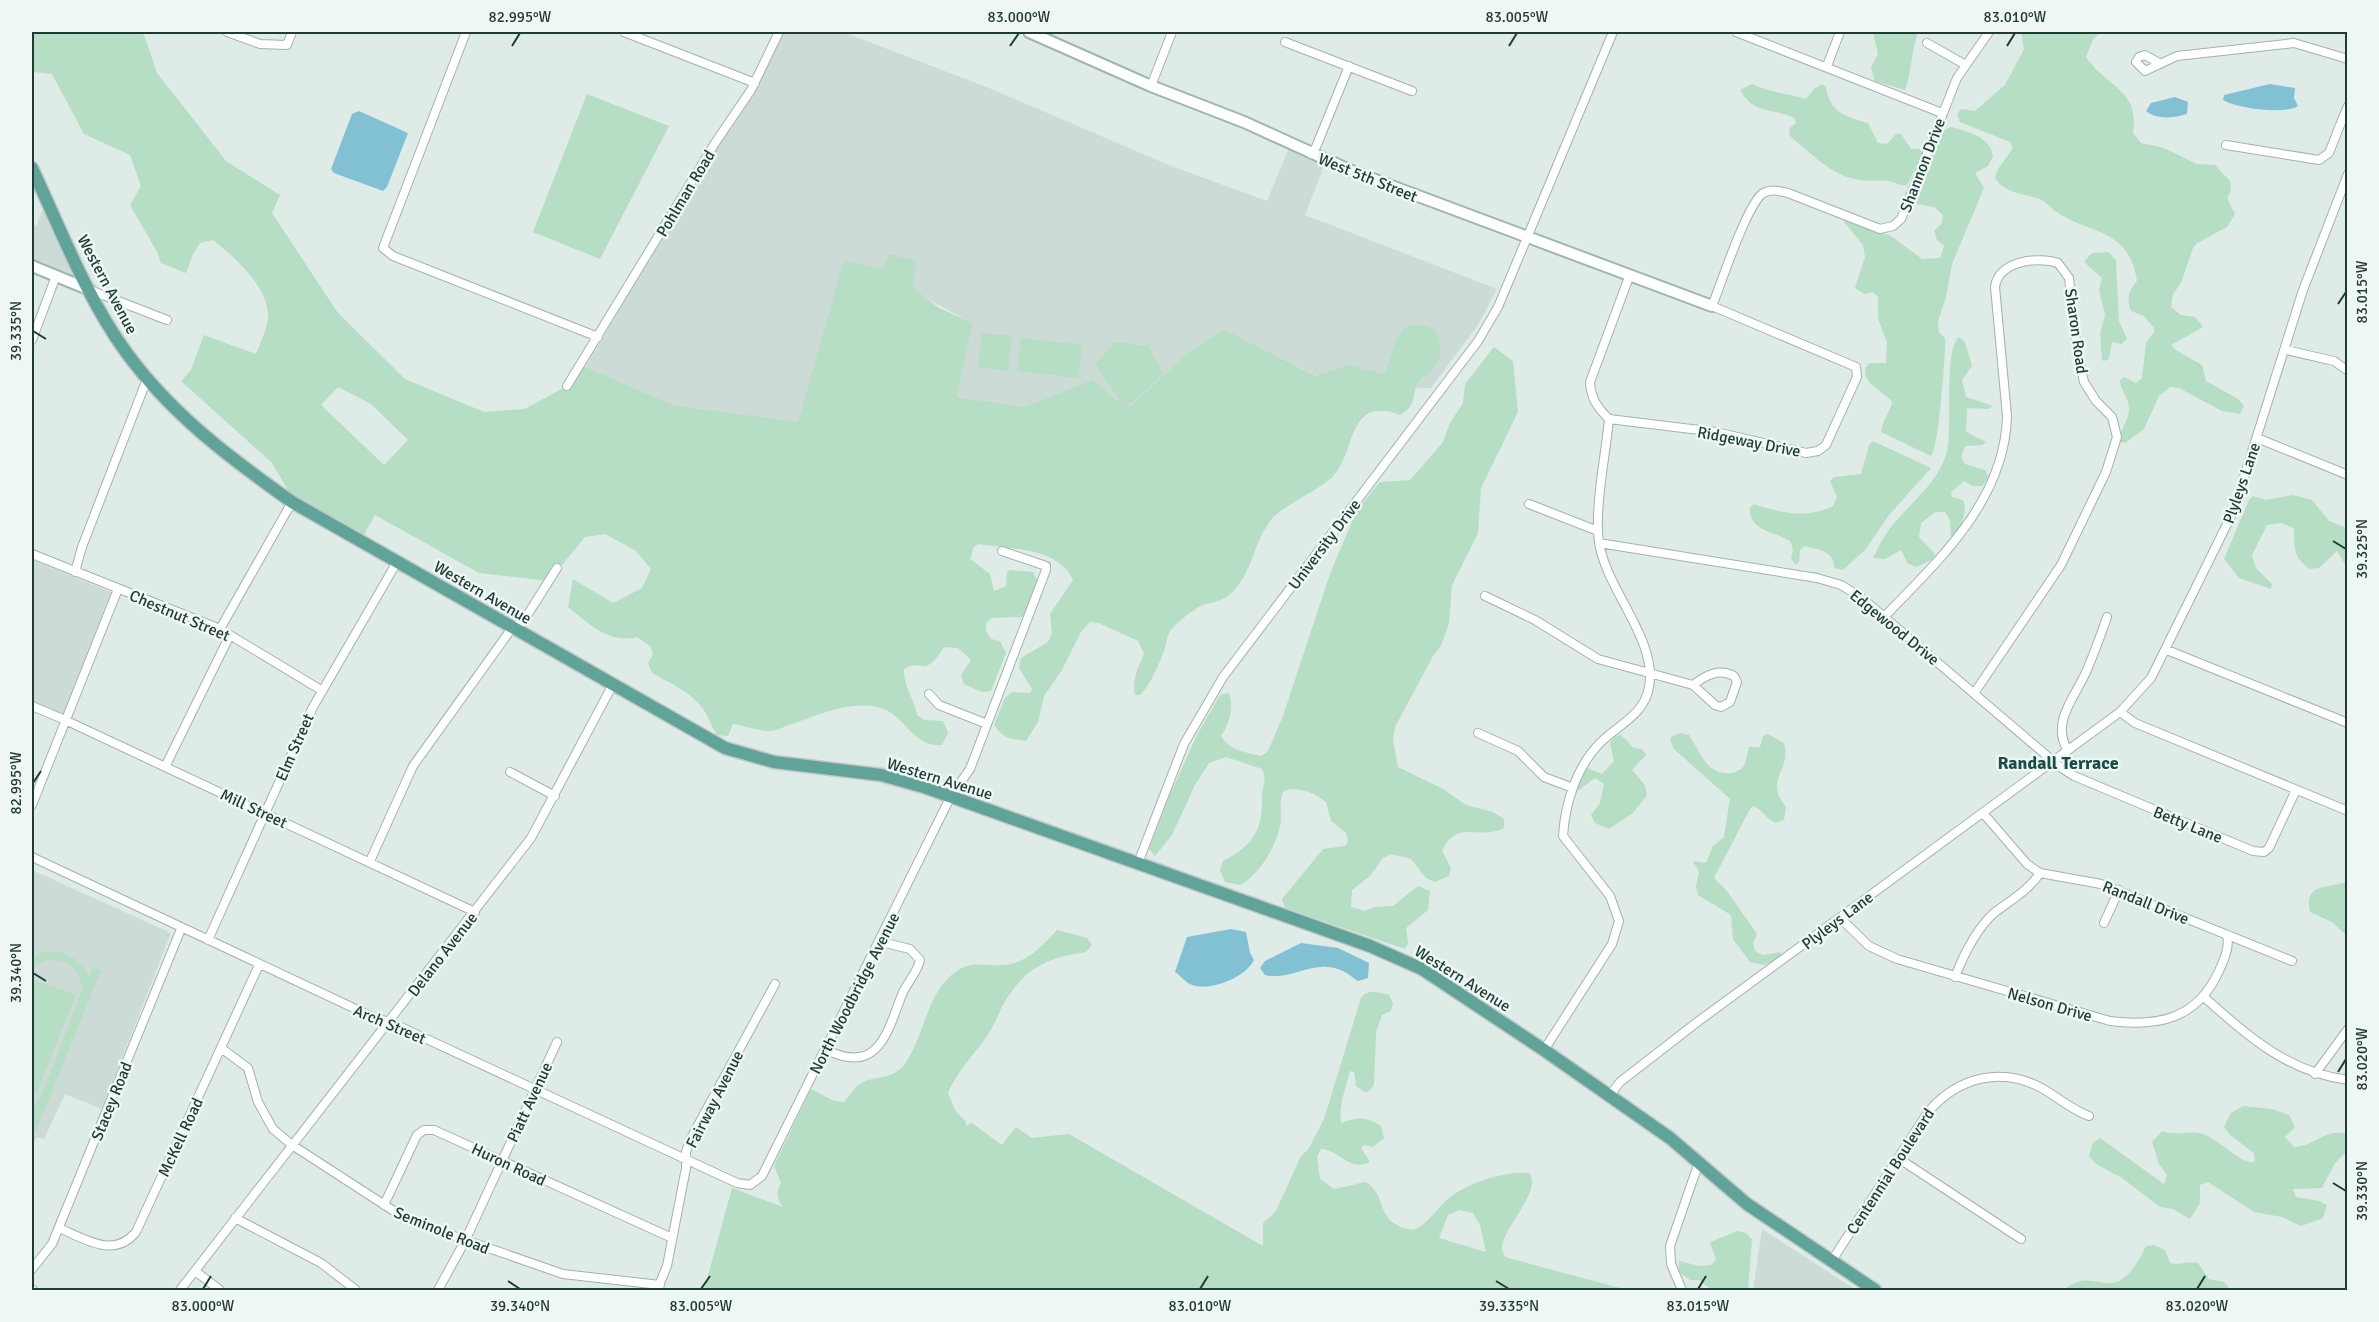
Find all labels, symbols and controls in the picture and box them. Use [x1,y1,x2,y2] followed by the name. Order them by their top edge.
[489,8,552,26] text: 82.995°W
[988,8,1051,26] text: 83.000°W
[1486,8,1549,26] text: 83.005°W
[1984,8,2047,26] text: 83.010°W
[1896,115,1950,215] street label: Shannon Drive
[652,146,720,241] street label: Pohlman Road
[1315,149,1421,207] street label: West 5th Street
[73,231,142,338] street label: Western Avenue
[2353,260,2371,323] text: 83.015°W
[2060,287,2092,375] street label: Sharon Road
[7,301,25,361] text: 39.335°N
[1695,422,1802,462] street label: Ridgeway Drive
[2219,440,2265,527] street label: Plyleys Lane
[1284,495,1365,594] street label: University Drive
[2353,519,2371,579] text: 39.325°N
[430,557,535,629] street label: Western Avenue
[126,586,233,646] street label: Chestnut Street
[1846,586,1943,670] street label: Edgewood Drive
[271,710,319,784] street label: Elm Street
[7,751,25,814] text: 82.995°W
[1997,752,2119,774] district label: Randall Terrace
[884,753,995,805] street label: Western Avenue
[217,785,291,833] street label: Mill Street
[2150,802,2225,848] street label: Betty Lane
[2099,877,2192,929] street label: Randall Drive
[1798,887,1877,954] street label: Plyleys Lane
[404,908,482,1001] street label: Delano Avenue
[805,909,904,1078] street label: North Woodbridge Avenue
[1411,941,1514,1016] street label: Western Avenue
[7,943,25,1003] text: 39.340°N
[2005,983,2094,1027] street label: Nelson Drive
[350,1001,429,1049] street label: Arch Street
[2353,1027,2371,1090] text: 83.020°W
[682,1047,748,1152] street label: Fairway Avenue
[87,1059,137,1144] street label: Stacey Road
[503,1059,557,1146] street label: Piatt Avenue
[154,1095,208,1180] street label: McKell Road
[1843,1105,1939,1238] street label: Centennial Boulevard
[468,1139,549,1191] street label: Huron Road
[2353,1161,2371,1221] text: 39.330°N
[391,1203,492,1259] street label: Seminole Road
[172,1297,235,1315] text: 83.000°W
[490,1297,550,1315] text: 39.340°N
[670,1297,733,1315] text: 83.005°W
[1169,1297,1232,1315] text: 83.010°W
[1479,1297,1539,1315] text: 39.335°N
[1667,1297,1730,1315] text: 83.015°W
[2166,1297,2229,1315] text: 83.020°W

